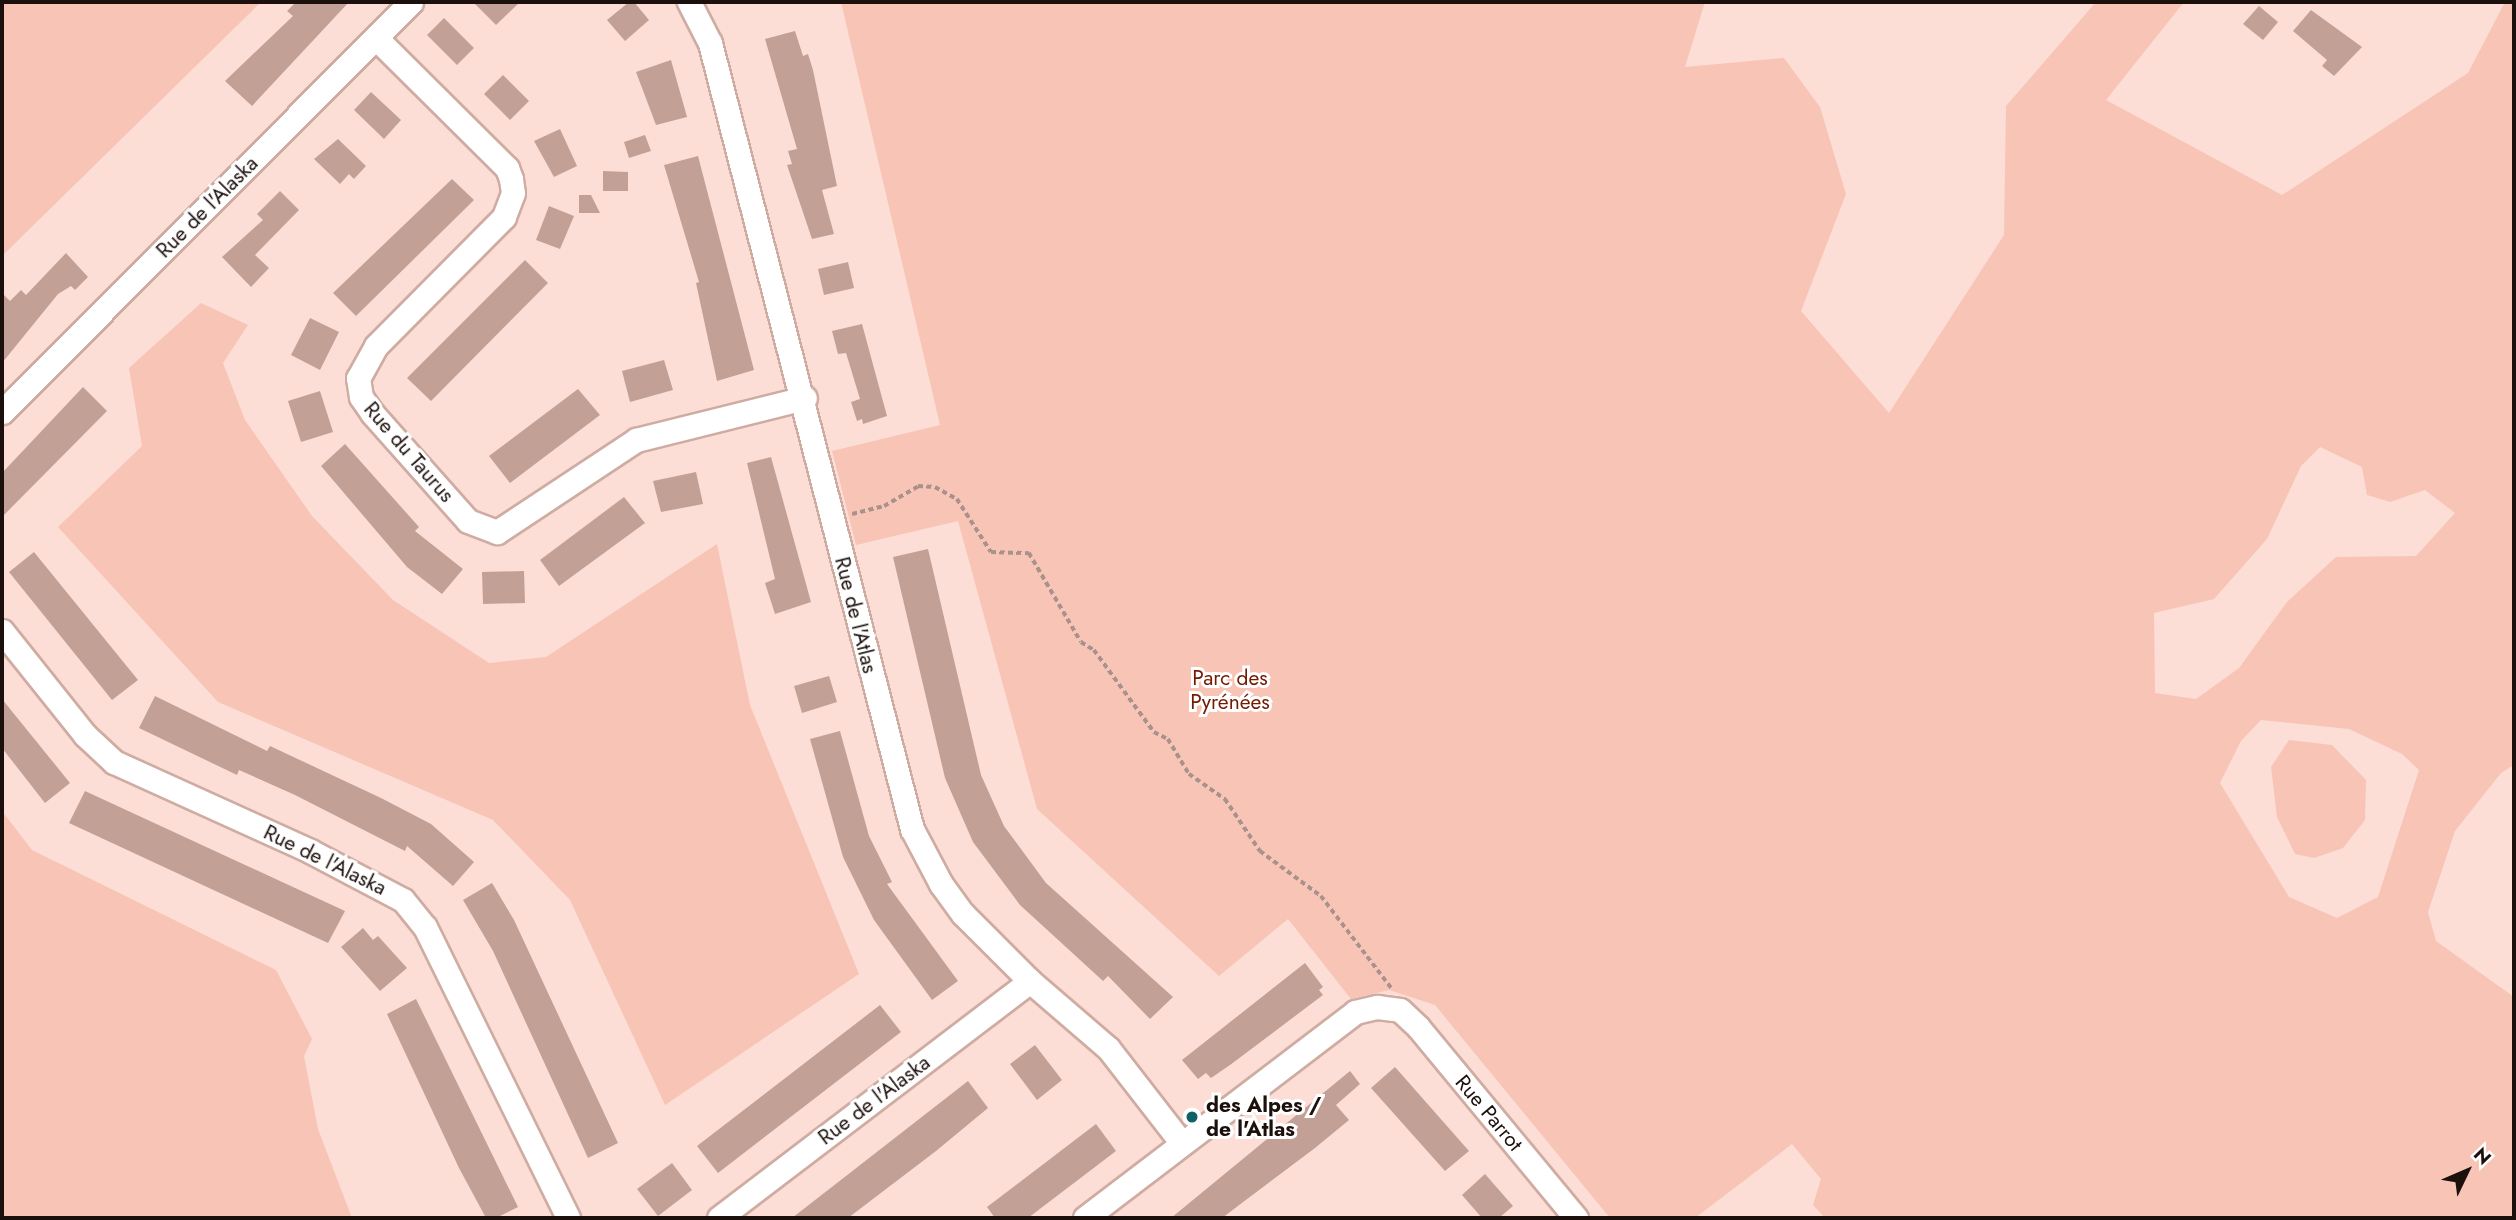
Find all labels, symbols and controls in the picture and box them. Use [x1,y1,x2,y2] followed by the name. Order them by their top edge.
[151,151,263,263] street label: Rue de l'Alaska
[359,397,459,507] street label: Rue du Taurus
[829,554,883,676] street label: Rue de l'Atlas
[1190,665,1270,715] park label: Parc des Pyrénées
[260,819,390,901] street label: Rue de l'Alaska
[813,1050,935,1150] street label: Rue de l'Alaska
[1450,1070,1528,1156] street label: Rue Parrot
[1206,1092,1322,1142] place label: des Alpes / de l'Atlas
[1184,1109,1200,1125] marker: des Alpes / de l'Atlas
[2432,1136,2502,1206] north arrow
[2468,1141,2497,1171] text: N

